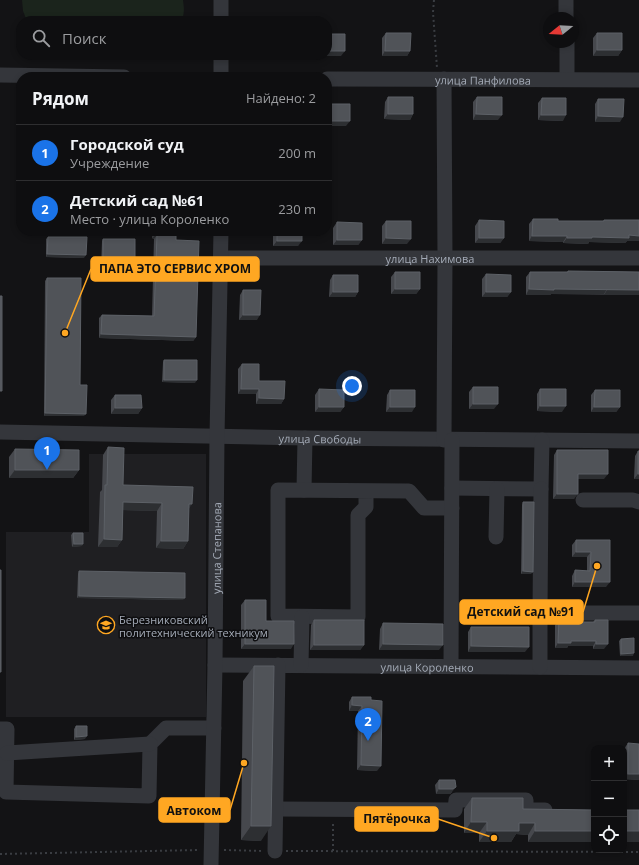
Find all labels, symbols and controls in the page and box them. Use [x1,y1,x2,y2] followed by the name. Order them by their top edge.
[543,12,579,48] north arrow
[16,16,332,60] search box
[30,27,52,49] icon: search
[62,28,106,48] text: Поиск
[435,72,531,87] street label: улица Панфилова
[32,87,89,110] text: Рядом
[246,89,316,107] text: Найдено: 2
[70,134,184,154] text: Городской суд
[41,144,49,162] text: 1
[278,144,316,162] text: 200 m
[70,154,149,172] text: Учреждение
[70,190,204,210] text: Детский сад №61
[41,200,49,218] text: 2
[278,200,316,218] text: 230 m
[70,210,229,228] text: Место · улица Короленко
[386,251,474,266] street label: улица Нахимова
[91,257,259,281] callout: ПАПА ЭТО СЕРВИС ХРОМ
[99,260,251,277] text: ПАПА ЭТО СЕРВИС ХРОМ
[342,376,362,396] your location
[279,430,361,446] street label: улица Свободы
[34,437,60,470] pin: 1
[208,502,224,594] street label: улица Степанова
[460,600,583,624] callout: Детский сад №91
[467,603,575,620] text: Детский сад №91
[119,612,268,640] place label: Березниковский политехнический техникум
[96,615,116,635] school or university icon: Березниковский политехнический техникум
[380,659,474,674] street label: улица Короленко
[355,708,381,741] pin: 2
[591,745,627,853] map controls
[591,745,627,781] button: +
[591,781,627,817] button: −
[159,798,230,822] callout: Автоком
[167,802,221,819] text: Автоком
[355,807,438,831] callout: Пятёрочка
[363,810,431,827] text: Пятёрочка
[591,817,627,853] button: locate

